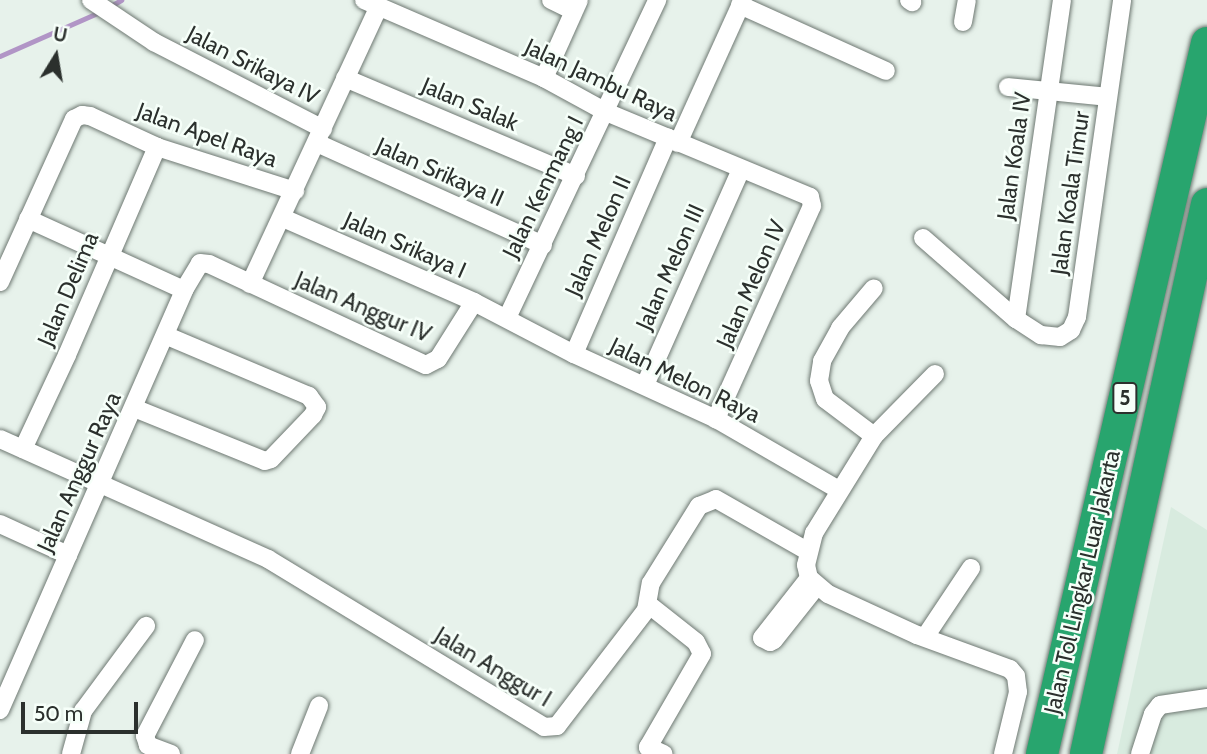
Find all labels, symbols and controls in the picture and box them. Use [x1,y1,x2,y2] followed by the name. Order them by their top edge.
[182,20,324,110] street label: Jalan Srikaya IV
[21,21,91,91] north arrow
[51,22,69,47] text: U
[520,33,682,127] street label: Jalan Jambu Raya
[417,71,523,137] street label: Jalan Salak
[991,90,1037,222] street label: Jalan Koala IV
[133,97,281,173] street label: Jalan Apel Raya
[1045,109,1095,277] street label: Jalan Koala Timur
[497,111,589,263] street label: Jalan Kenmang I
[372,132,508,212] street label: Jalan Srikaya II
[559,171,637,301] street label: Jalan Melon II
[630,200,710,334] street label: Jalan Melon III
[340,206,470,284] street label: Jalan Srikaya I
[710,216,792,352] street label: Jalan Melon IV
[32,228,104,350] street label: Jalan Delima
[291,266,435,348] street label: Jalan Anggur IV
[605,332,765,428] street label: Jalan Melon Raya
[1111,380,1139,416] road number: 5
[31,388,127,556] street label: Jalan Anggur Raya
[1038,447,1126,717] street label: Jalan Tol Lingkar Luar Jakarta
[430,621,556,713] street label: Jalan Anggur I
[24,688,142,732] scale bar
[34,701,83,726] text: 50 m

